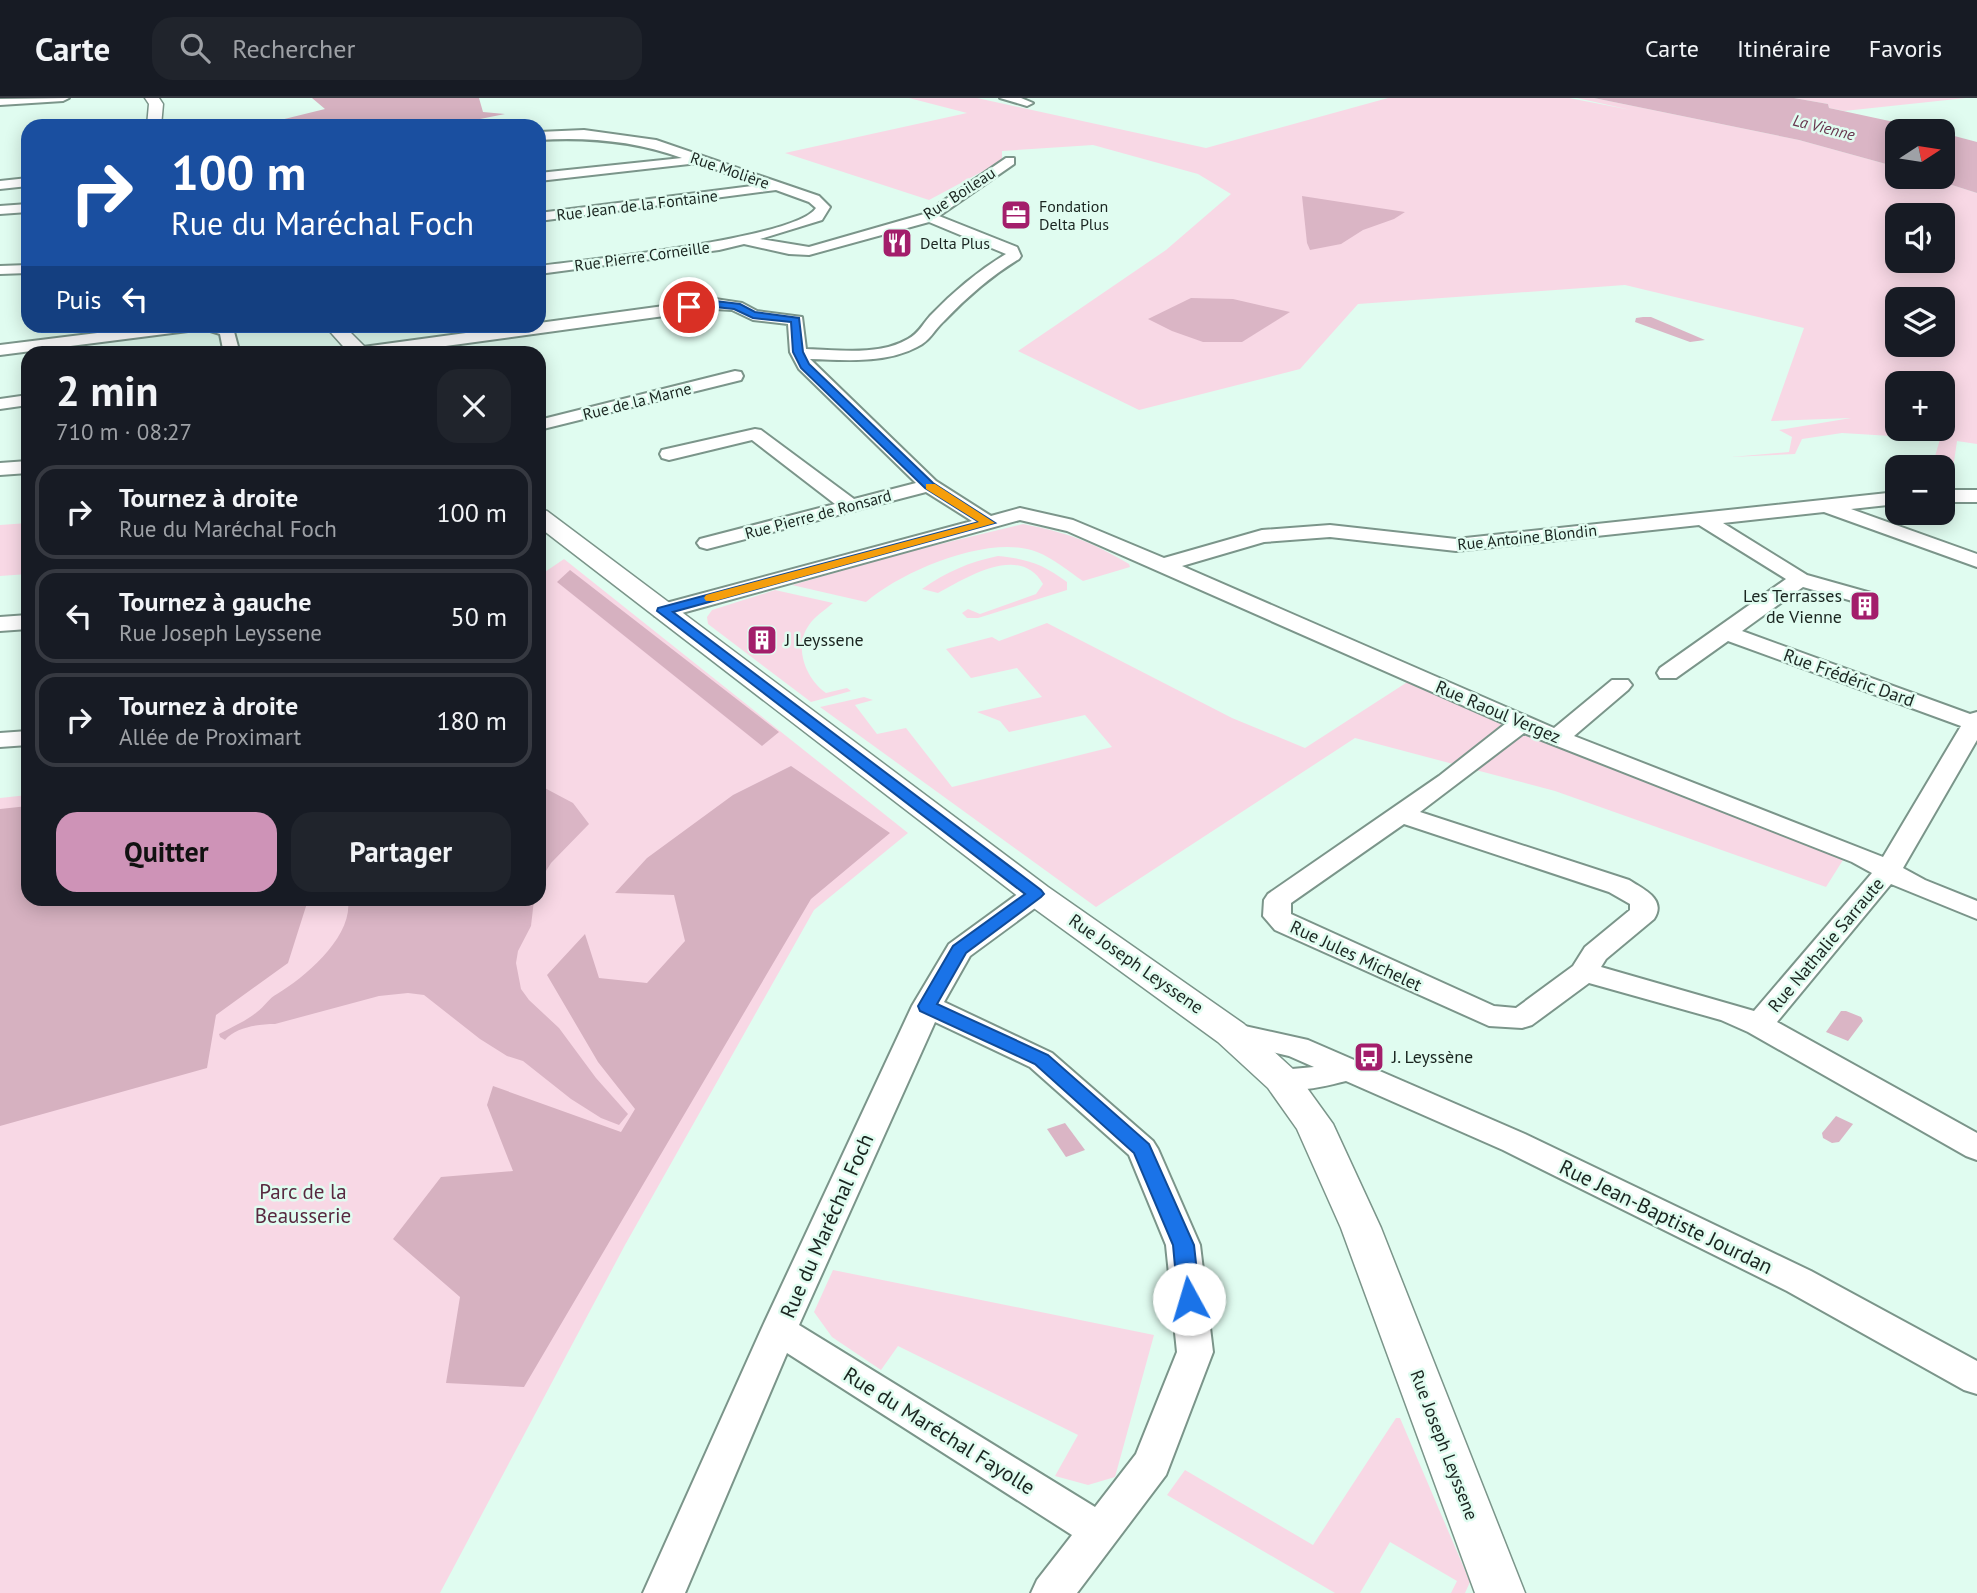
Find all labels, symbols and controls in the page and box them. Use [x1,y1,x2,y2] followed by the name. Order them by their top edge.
[152,17,642,80] search box
[35,27,110,70] text: Carte
[176,29,214,67] icon: search
[232,32,355,65] text: Rechercher
[1645,33,1699,64] text: Carte
[1737,33,1831,64] text: Itinéraire
[1869,33,1942,64] text: Favoris
[1791,110,1858,144] water label: La Vienne
[1885,119,1955,189] north arrow
[1885,119,1955,525] map controls
[171,140,306,204] text: 100 m
[56,147,147,238] icon: right
[688,147,772,193] street label: Rue Molière
[919,162,999,224] street label: Rue Boileau
[555,185,719,225] street label: Rue Jean de la Fontaine
[1039,196,1109,234] place label: Fondation Delta Plus
[999,198,1033,232] office icon: Fondation Delta Plus
[171,202,474,244] text: Rue du Maréchal Foch
[1885,203,1955,273] button: sound
[880,226,914,260] restaurant icon: Delta Plus
[920,233,990,253] place label: Delta Plus
[573,237,711,275] street label: Rue Pierre Corneille
[659,277,719,337] pin
[116,280,154,318] icon: left
[56,283,102,316] text: Puis
[1885,287,1955,357] button: layers
[670,288,708,326] icon: arrive
[56,363,158,418] text: 2 min
[437,369,511,443] button: close
[1885,371,1955,441] button: +
[581,378,693,424] street label: Rue de la Marne
[56,417,192,446] text: 710 m · 08:27
[1885,455,1955,525] button: −
[119,481,298,514] text: Tournez à droite
[743,485,893,543] street label: Rue Pierre de Ronsard
[60,493,98,531] icon: right
[436,496,507,529] text: 100 m
[119,514,337,543] text: Rue du Maréchal Foch
[1456,520,1598,554] street label: Rue Antoine Blondin
[1743,584,1842,628] place label: Les Terrasses de Vienne
[119,585,311,618] text: Tournez à gauche
[1848,589,1882,623] building icon: Les Terrasses de Vienne
[60,597,98,635] icon: left
[451,600,507,633] text: 50 m
[119,618,322,647] text: Rue Joseph Leyssene
[745,623,779,657] building icon: J Leyssene
[784,628,864,651] place label: J Leyssene
[1781,643,1918,712] street label: Rue Frédéric Dard
[1432,675,1564,748] street label: Rue Raoul Vergez
[119,689,298,722] text: Tournez à droite
[60,701,98,739] icon: right
[436,704,507,737] text: 180 m
[119,722,301,751] text: Allée de Proximart
[56,812,277,892] button: Quitter
[291,812,511,892] button: Partager
[1763,873,1889,1017] street label: Rue Nathalie Sarraute
[1065,909,1208,1019] street label: Rue Joseph Leyssene
[1287,915,1426,996] street label: Rue Jules Michelet
[1352,1040,1386,1074] bus stop icon: J. Leyssène
[1391,1045,1473,1068] place label: J. Leyssène
[774,1129,879,1322] street label: Rue du Maréchal Foch
[1555,1153,1777,1280] street label: Rue Jean-Baptiste Jourdan
[255,1178,351,1229] park label: Parc de la Beausserie
[1152,1262,1226,1336] position arrow
[838,1361,1040,1501] street label: Rue du Maréchal Fayolle
[1405,1367,1484,1523] street label: Rue Joseph Leyssene

